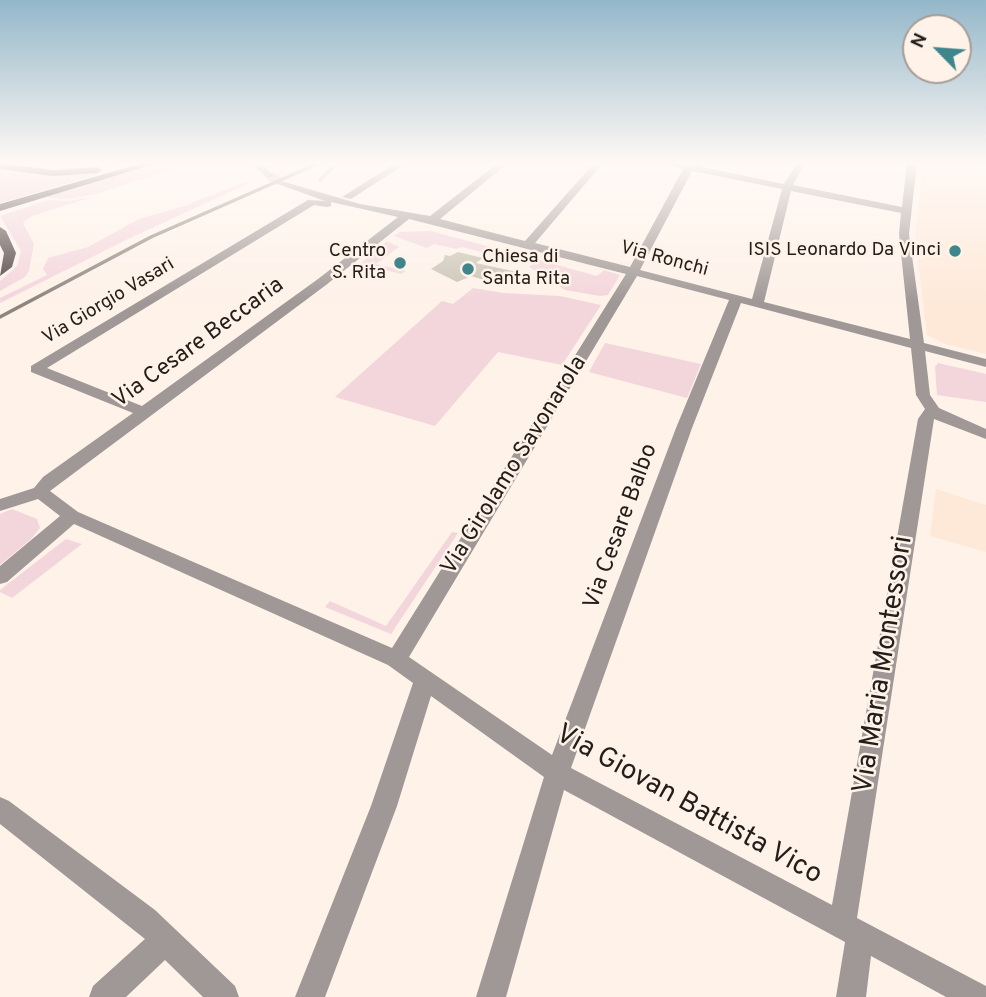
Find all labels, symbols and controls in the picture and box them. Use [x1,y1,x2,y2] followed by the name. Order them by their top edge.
[902,14,972,84] north arrow
[906,30,934,52] text: N
[617,237,711,283] street label: Via Ronchi
[748,240,941,262] place label: ISIS Leonardo Da Vinci
[329,241,386,285] place label: Centro S. Rita
[947,243,963,259] marker: ISIS Leonardo Da Vinci
[482,247,570,291] place label: Chiesa di Santa Rita
[39,254,179,350] street label: Via Giorgio Vasari
[392,255,408,271] marker: Centro S. Rita
[460,261,476,277] marker: Chiesa di Santa Rita
[108,273,290,415] street label: Via Cesare Beccaria
[436,352,594,580] street label: Via Girolamo Savonarola
[579,440,665,614] street label: Via Cesare Balbo
[848,534,922,796] street label: Via Maria Montessori
[549,719,827,893] street label: Via Giovan Battista Vico

